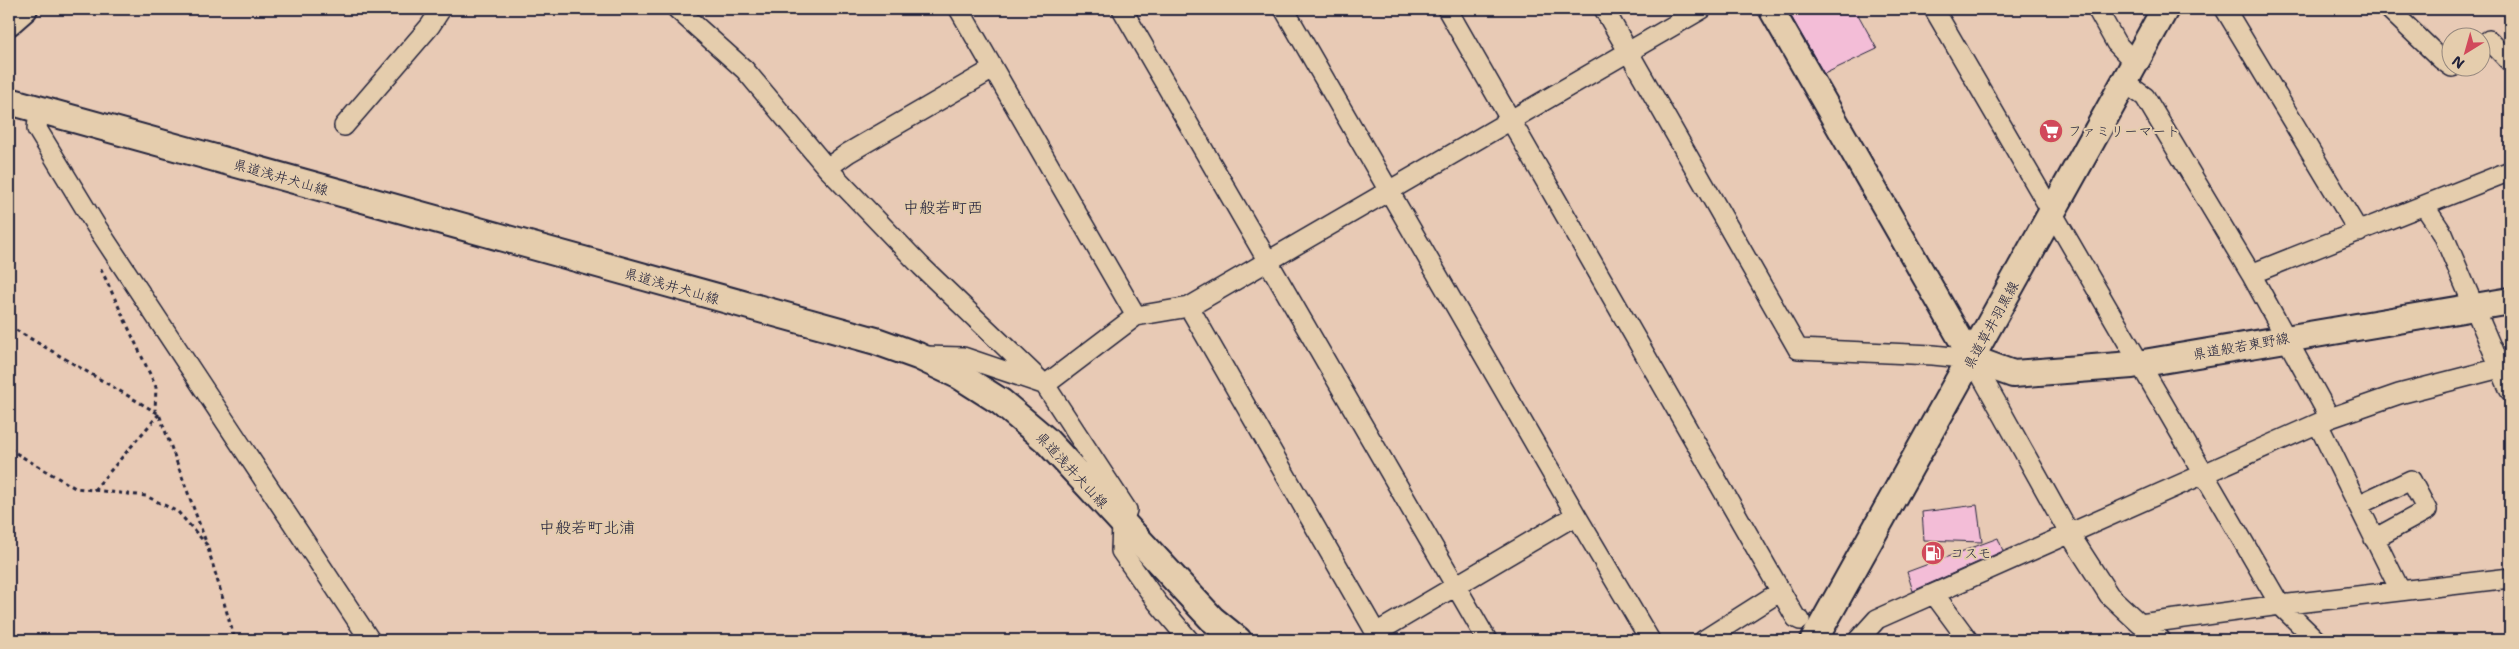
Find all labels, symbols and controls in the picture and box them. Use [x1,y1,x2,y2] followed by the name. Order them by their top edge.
[2442,28,2492,78] north arrow
[2448,52,2468,73] text: N
[2038,118,2064,144] supermarket icon: ファミリーマート
[2068,122,2180,140] place label: ファミリーマート
[231,155,331,199] street label: 県道浅井犬山線
[903,197,983,218] district label: 中般若町西
[622,264,722,308] street label: 県道浅井犬山線
[1959,278,2023,372] street label: 県道草井羽黒線
[2191,329,2291,363] street label: 県道般若東野線
[1032,428,1112,512] street label: 県道浅井犬山線
[539,517,635,538] district label: 中般若町北浦
[1920,540,1946,566] fuel station icon: コスモ
[1950,544,1991,562] place label: コスモ

